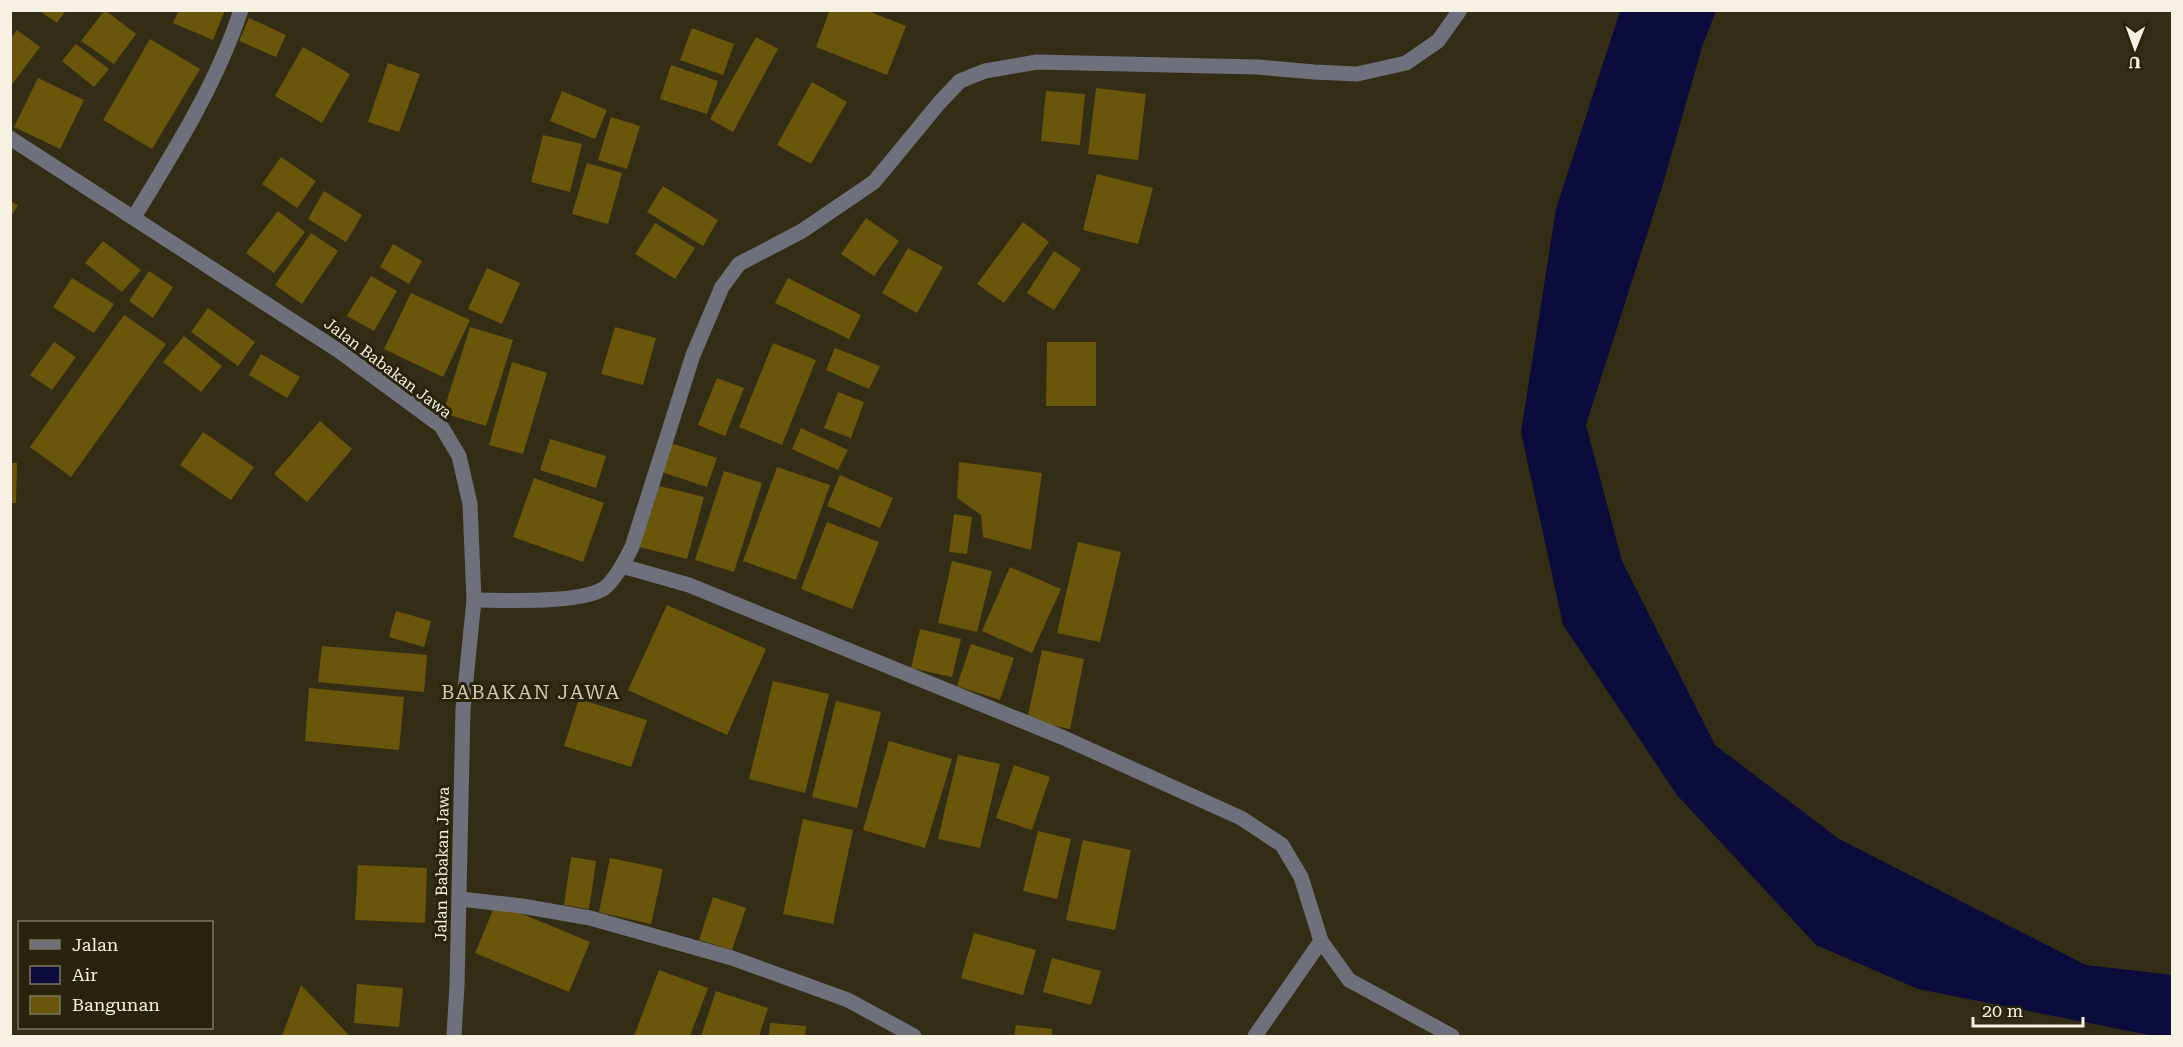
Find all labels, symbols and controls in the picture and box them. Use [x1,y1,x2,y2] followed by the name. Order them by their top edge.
[2105,18,2165,78] north arrow
[2128,53,2141,72] text: U
[321,314,456,422] street label: Jalan Babakan Jawa
[441,680,621,704] district label: BABAKAN JAWA
[431,786,453,942] street label: Jalan Babakan Jawa
[18,921,213,1029] legend
[72,934,119,955] text: Jalan
[72,964,98,985] text: Air
[1973,990,2082,1028] scale bar
[72,994,160,1015] text: Bangunan
[1982,1000,2023,1021] text: 20 m

